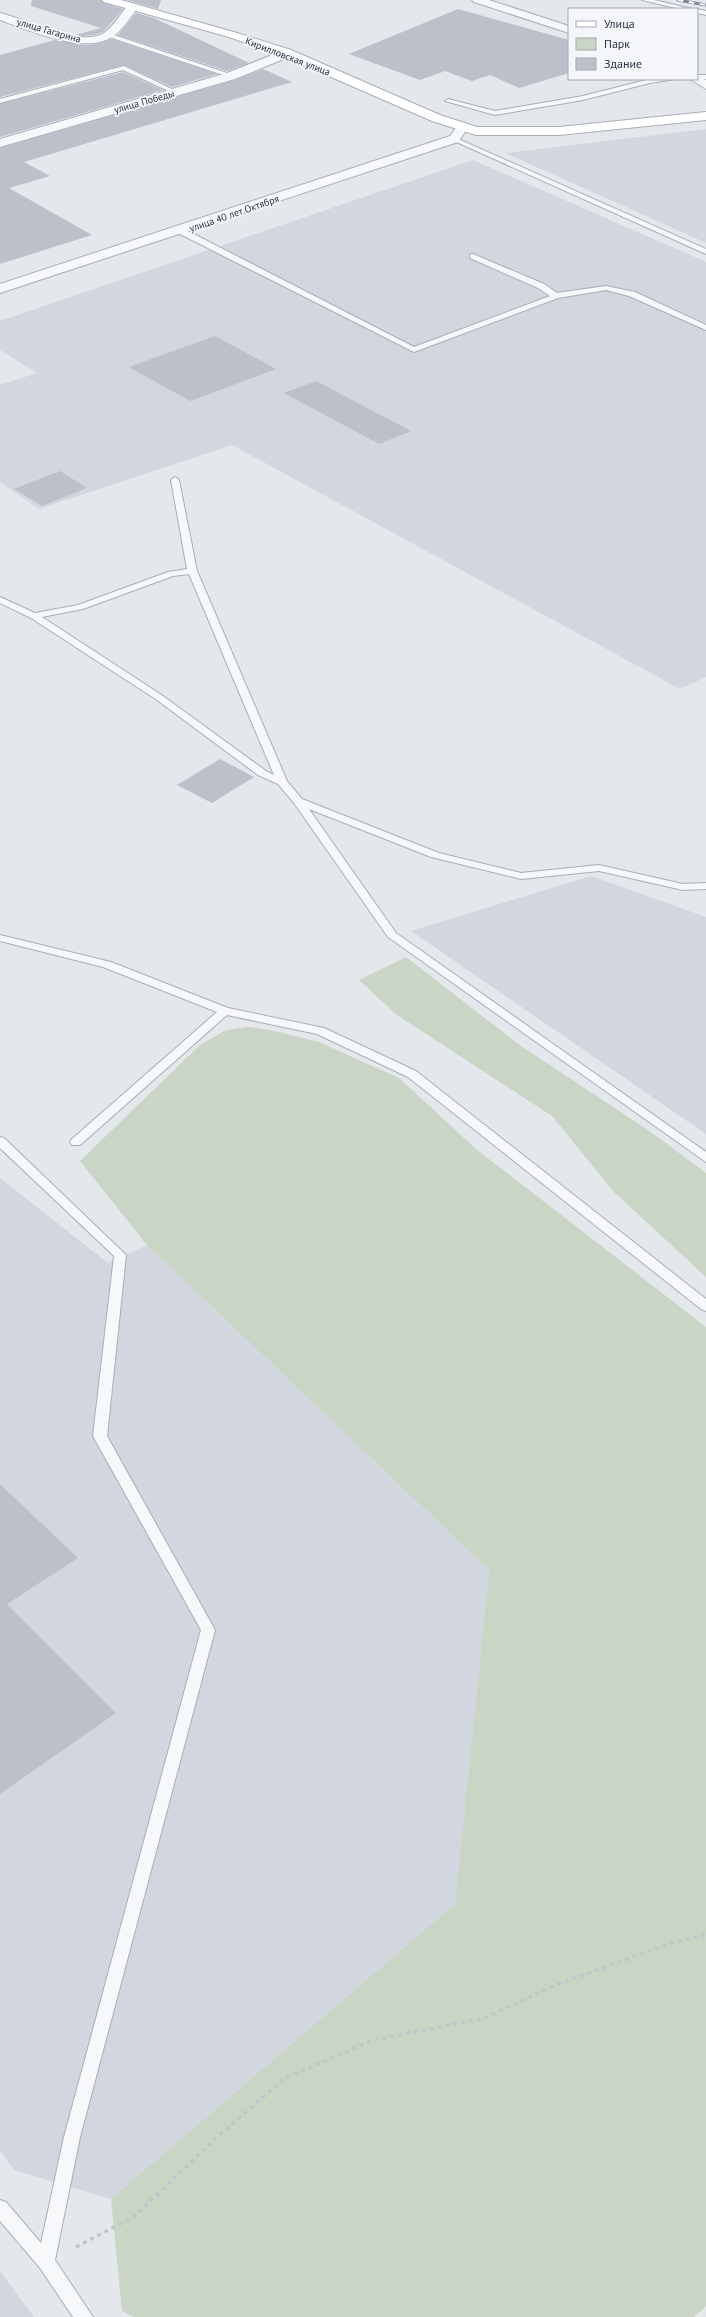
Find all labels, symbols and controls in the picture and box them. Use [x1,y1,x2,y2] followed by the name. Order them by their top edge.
[568,8,698,80] legend
[15,15,83,46] street label: улица Гагарина
[604,16,635,31] text: Улица
[243,34,332,79] street label: Кирилловская улица
[604,36,630,51] text: Парк
[604,56,642,71] text: Здание
[112,87,176,116] street label: улица Победы
[188,192,281,235] street label: улица 40 лет Октября

